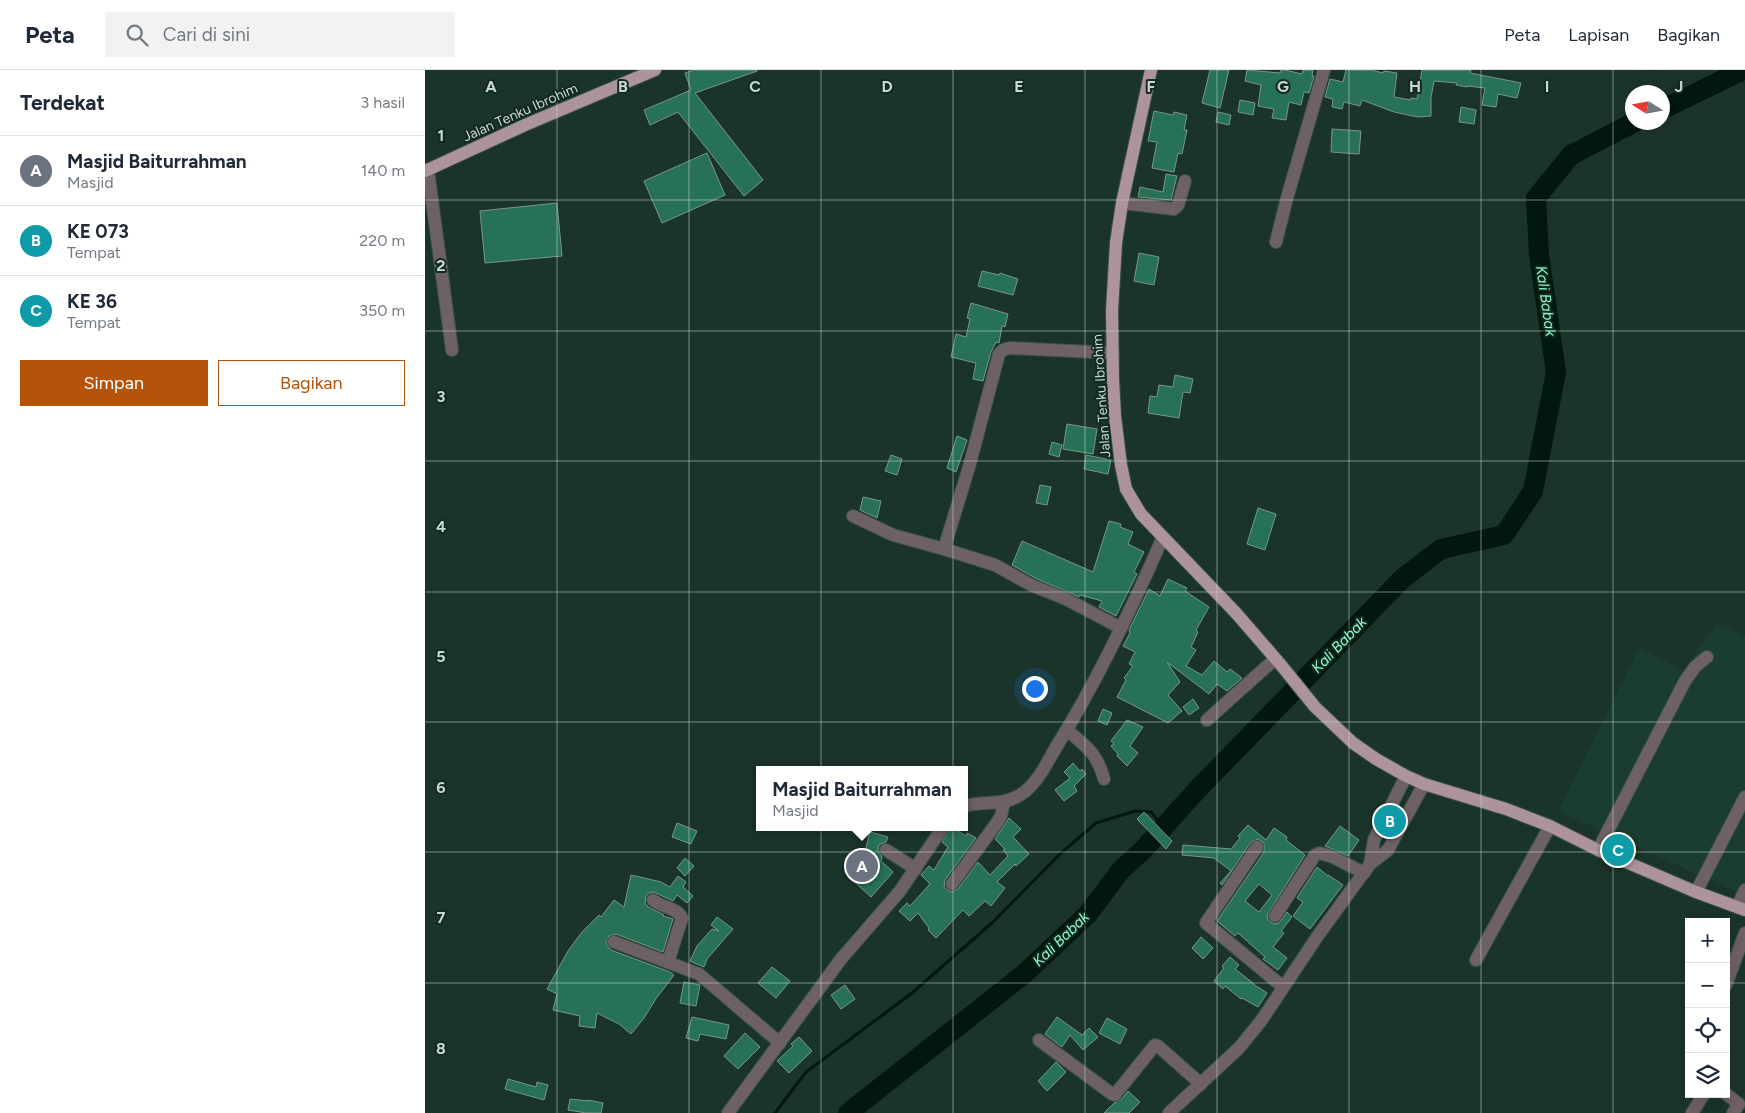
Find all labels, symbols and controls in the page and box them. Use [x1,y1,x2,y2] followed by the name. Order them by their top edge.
[105,12,455,57] search box
[25,20,75,49] text: Peta
[123,21,151,49] icon: search
[163,23,250,46] text: Cari di sini
[1504,24,1540,46] text: Peta
[1568,24,1629,46] text: Lapisan
[1657,24,1720,46] text: Bagikan
[485,77,497,96] text: A
[618,77,628,96] text: B
[749,77,761,96] text: C
[881,77,893,96] text: D
[1014,77,1024,96] text: E
[1147,77,1156,96] text: F
[1277,77,1289,96] text: G
[1409,77,1421,96] text: H
[1545,77,1549,96] text: I
[1675,77,1683,96] text: J
[460,79,580,145] street label: Jalan Tenku Ibrohim
[1625,85,1670,130] north arrow
[20,90,105,115] text: Terdekat
[361,93,405,112] text: 3 hasil
[438,126,444,145] text: 1
[67,150,247,173] text: Masjid Baiturrahman
[30,161,42,180] text: A
[361,161,405,180] text: 140 m
[67,173,114,192] text: Masjid
[67,220,129,243] text: KE 073
[31,231,41,250] text: B
[359,231,405,250] text: 220 m
[67,243,121,262] text: Tempat
[436,256,446,275] text: 2
[1532,264,1560,338] water label: Kali Babak
[67,290,117,313] text: KE 36
[30,301,42,320] text: C
[359,301,405,320] text: 350 m
[67,313,121,332] text: Tempat
[1089,333,1114,458] street label: Jalan Tenku Ibrohim
[20,360,208,406] button: Simpan
[218,360,405,406] button: Bagikan
[437,387,446,406] text: 3
[436,517,446,536] text: 4
[1308,613,1371,677] water label: Kali Babak
[436,647,446,666] text: 5
[1022,676,1048,702] your location
[756,766,968,831] popup
[436,778,446,797] text: 6
[772,778,952,801] text: Masjid Baiturrahman
[772,801,819,820] text: Masjid
[1374,802,1406,840] pin: B
[1602,831,1634,869] pin: C
[846,847,878,885] pin: A
[1029,907,1093,970] water label: Kali Babak
[437,908,446,927] text: 7
[1685,918,1730,1098] map controls
[1685,918,1730,963] button: +
[1685,963,1730,1008] button: −
[1685,1008,1730,1053] button: locate
[436,1039,446,1058] text: 8
[1685,1053,1730,1098] button: layers

